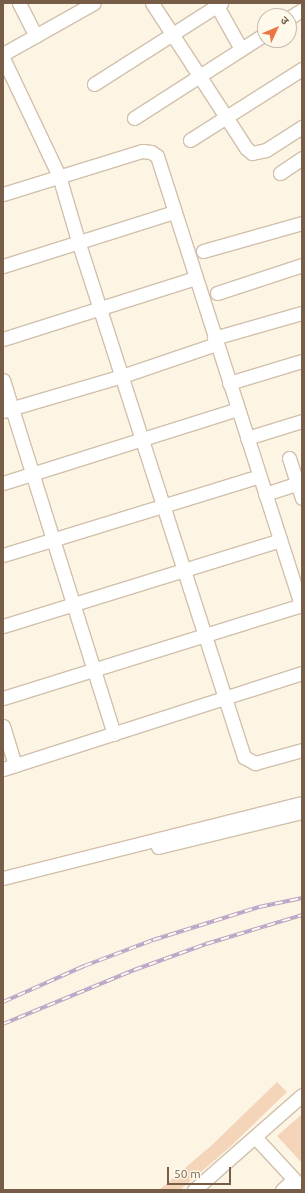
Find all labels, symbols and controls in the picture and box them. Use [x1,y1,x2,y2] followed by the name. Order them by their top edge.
[257,8,297,48] north arrow
[278,14,291,27] text: उ
[169,1159,233,1185] scale bar
[174,1167,201,1180] text: 50 m

